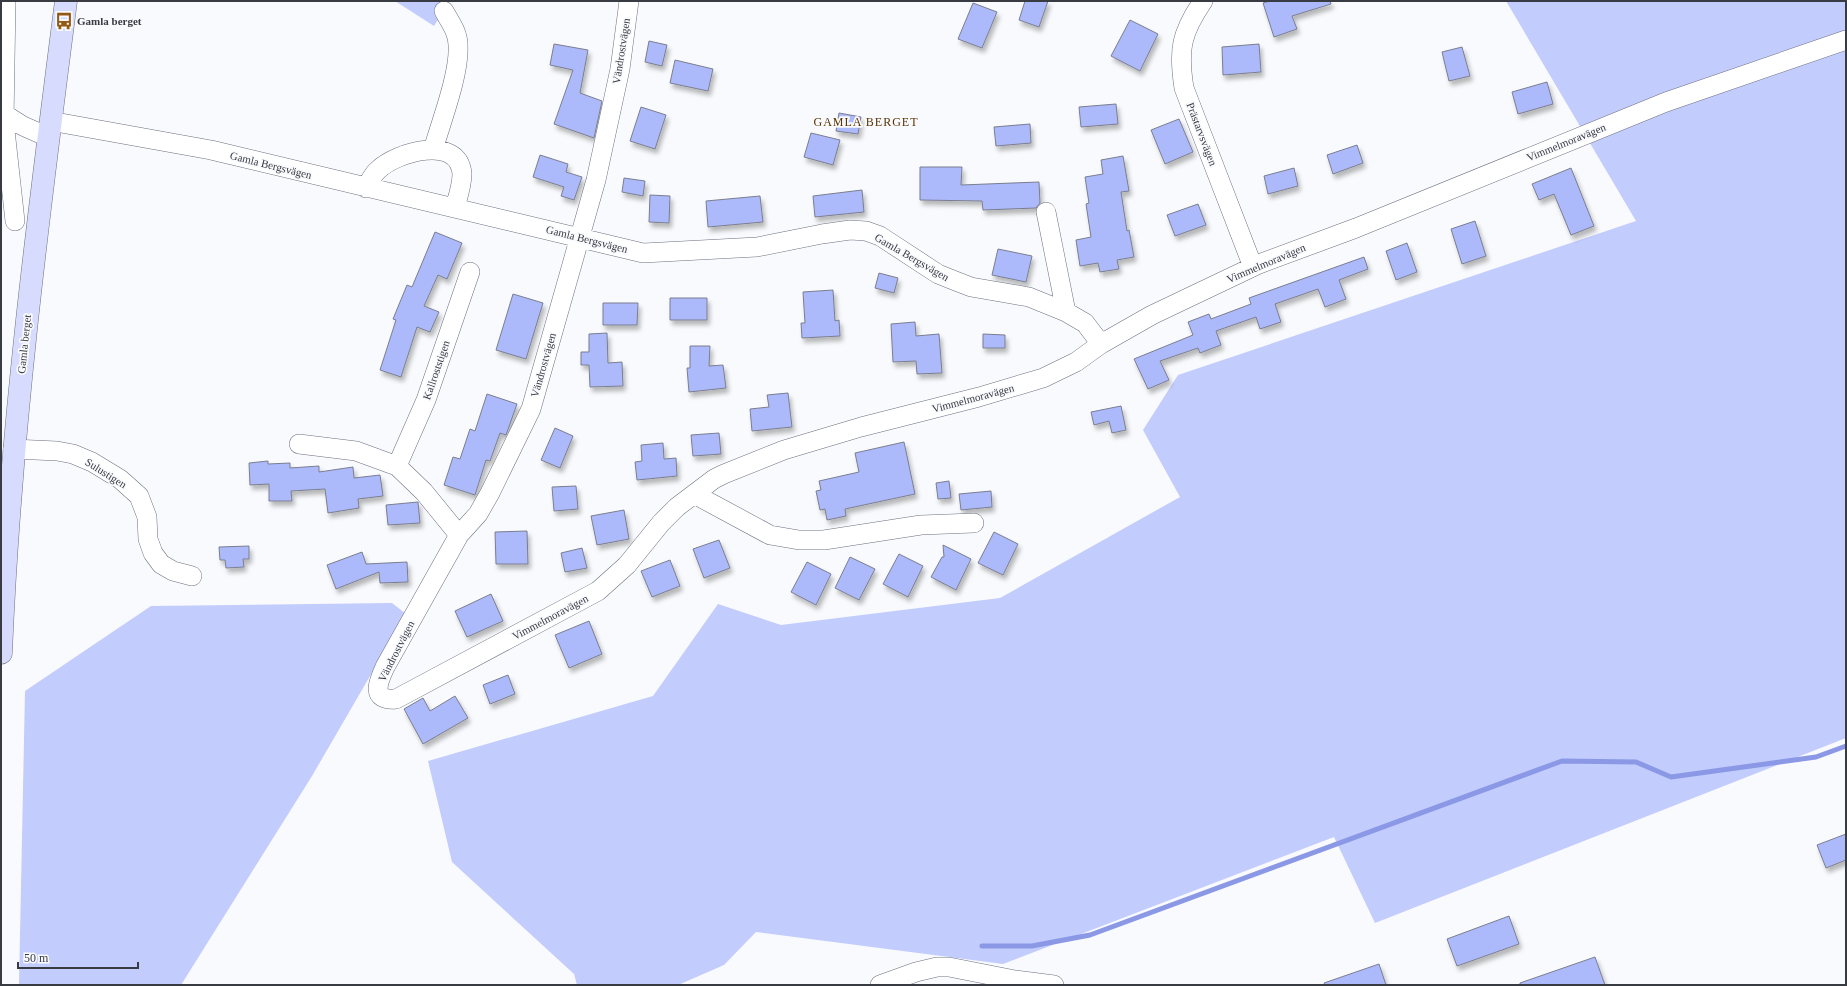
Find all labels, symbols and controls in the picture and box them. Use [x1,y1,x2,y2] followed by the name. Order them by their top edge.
[54,11,74,31] bus stop icon: Gamla berget
[77,15,142,27] place label: Gamla berget
[610,17,632,85] street label: Vändrostvägen
[1184,101,1220,168] street label: Prästarvsvägen
[814,115,919,129] district label: GAMLA BERGET
[1525,120,1608,163] street label: Vimmelmoravägen
[229,149,314,181] street label: Gamla Bergsvägen
[545,223,630,255] street label: Gamla Bergsvägen
[873,231,952,283] street label: Gamla Bergsvägen
[1225,241,1308,285] street label: Vimmelmoravägen
[15,314,33,374] street label: Gamla berget
[528,331,558,399] street label: Vändrostvägen
[420,338,452,401] street label: Kallroststigen
[931,381,1016,415] street label: Vimmelmoravägen
[83,456,129,491] street label: Sulustigen
[510,592,590,642] street label: Vimmelmoravägen
[376,618,417,683] street label: Vändrostvägen
[18,944,138,970] scale bar
[24,951,49,965] text: 50 m

